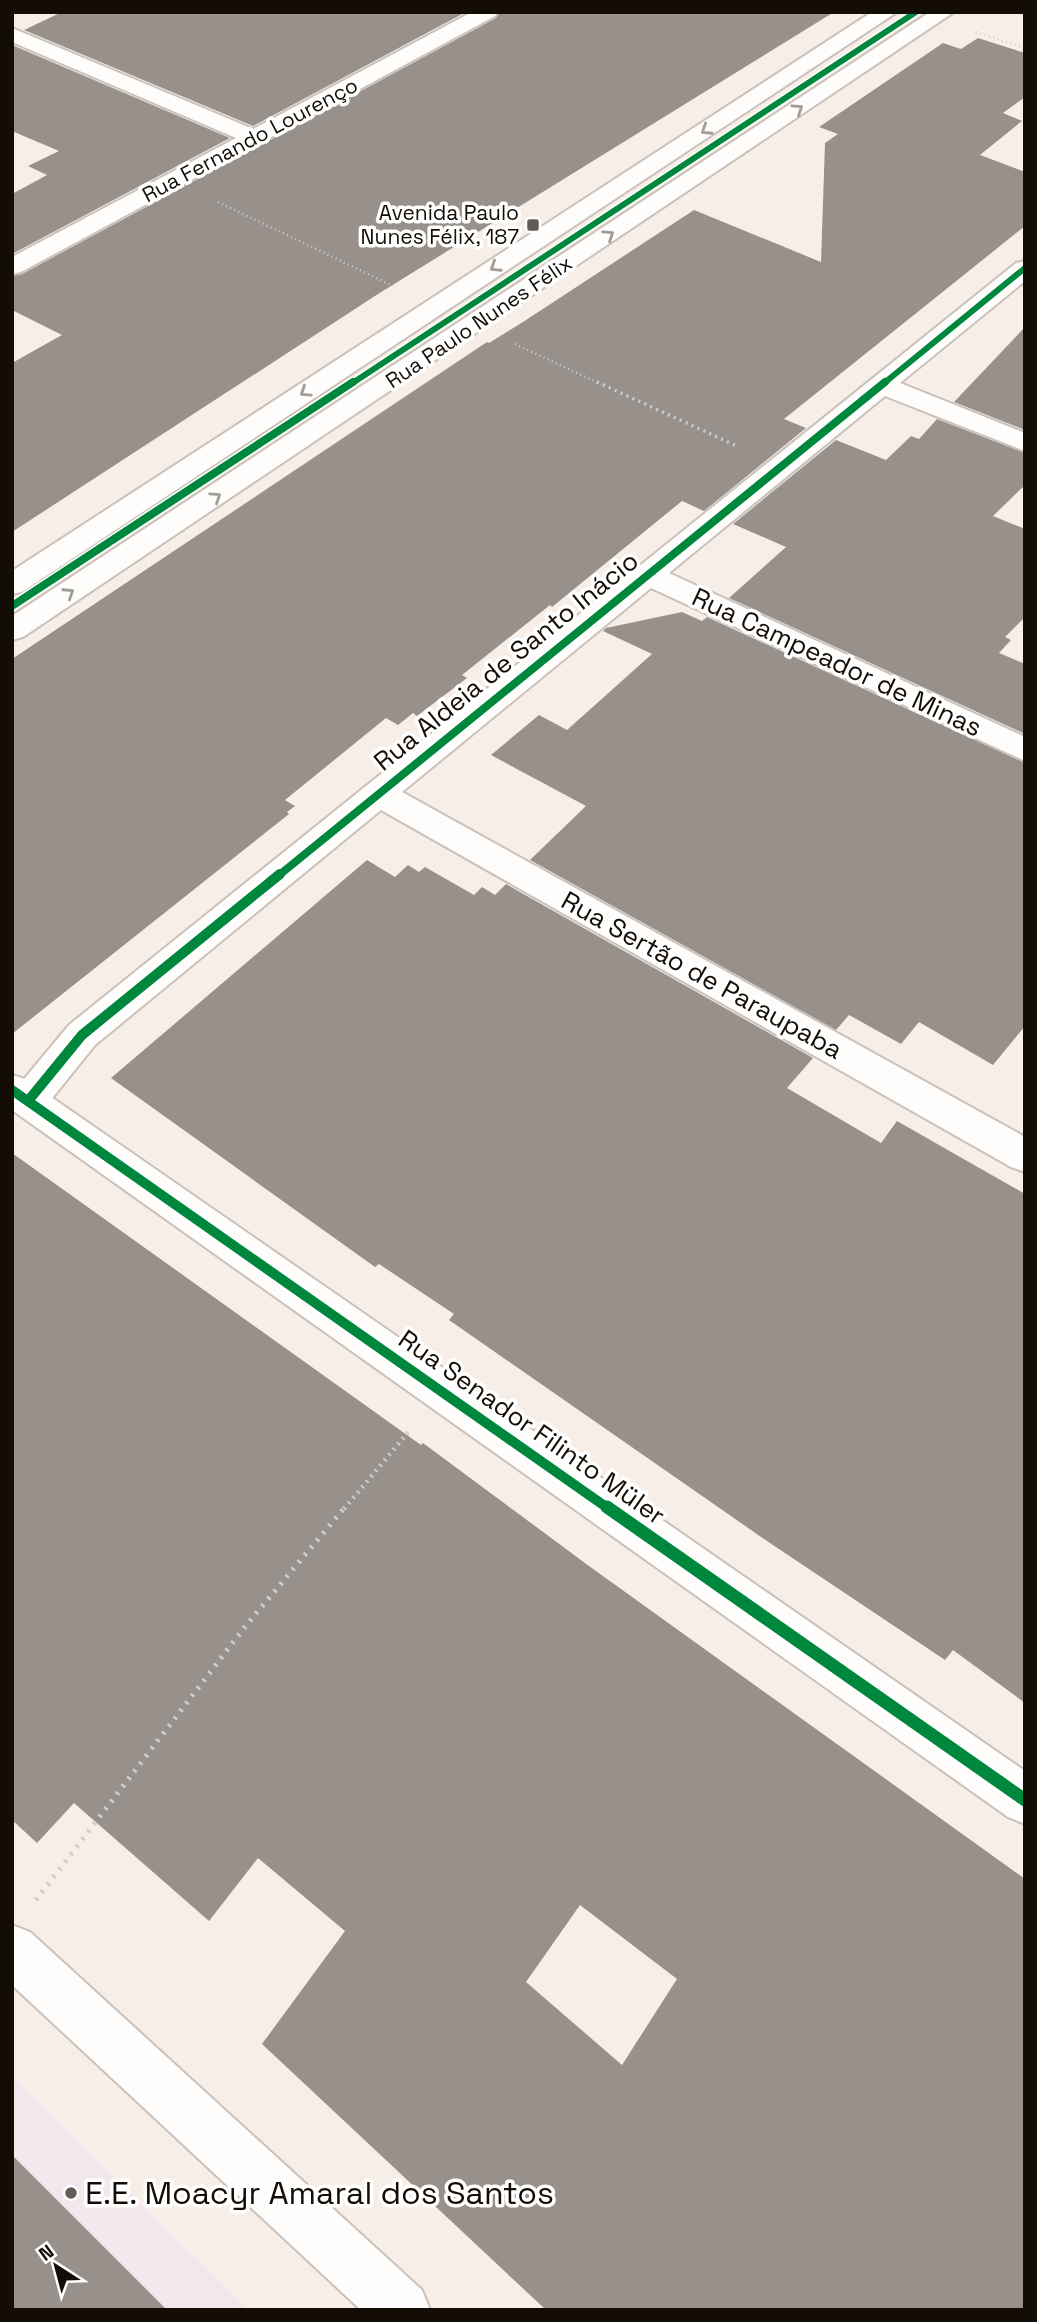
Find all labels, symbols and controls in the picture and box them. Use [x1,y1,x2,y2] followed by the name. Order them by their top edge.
[137,71,362,208] street label: Rua Fernando Lourenço
[791,104,804,117] one-way arrow
[701,121,714,134] one-way arrow
[361,199,519,250] place label: Avenida Paulo Nunes Félix, 187
[525,217,541,233] marker: Avenida Paulo Nunes Félix, 187
[601,231,614,243] one-way arrow
[380,249,577,394] street label: Rua Paulo Nunes Félix
[490,259,503,271] one-way arrow
[300,384,313,396] one-way arrow
[208,492,221,505] one-way arrow
[367,544,645,778] street label: Rua Aldeia de Santo Inácio
[687,580,987,744] street label: Rua Campeador de Minas
[62,588,75,601] one-way arrow
[555,883,849,1067] street label: Rua Sertão de Paraupaba
[392,1322,672,1532] street label: Rua Senador Filinto Müler
[85,2173,554,2213] place label: E.E. Moacyr Amaral dos Santos
[63,2185,79,2201] marker: E.E. Moacyr Amaral dos Santos
[21,2231,91,2301] north arrow
[34,2239,59,2267] text: N

